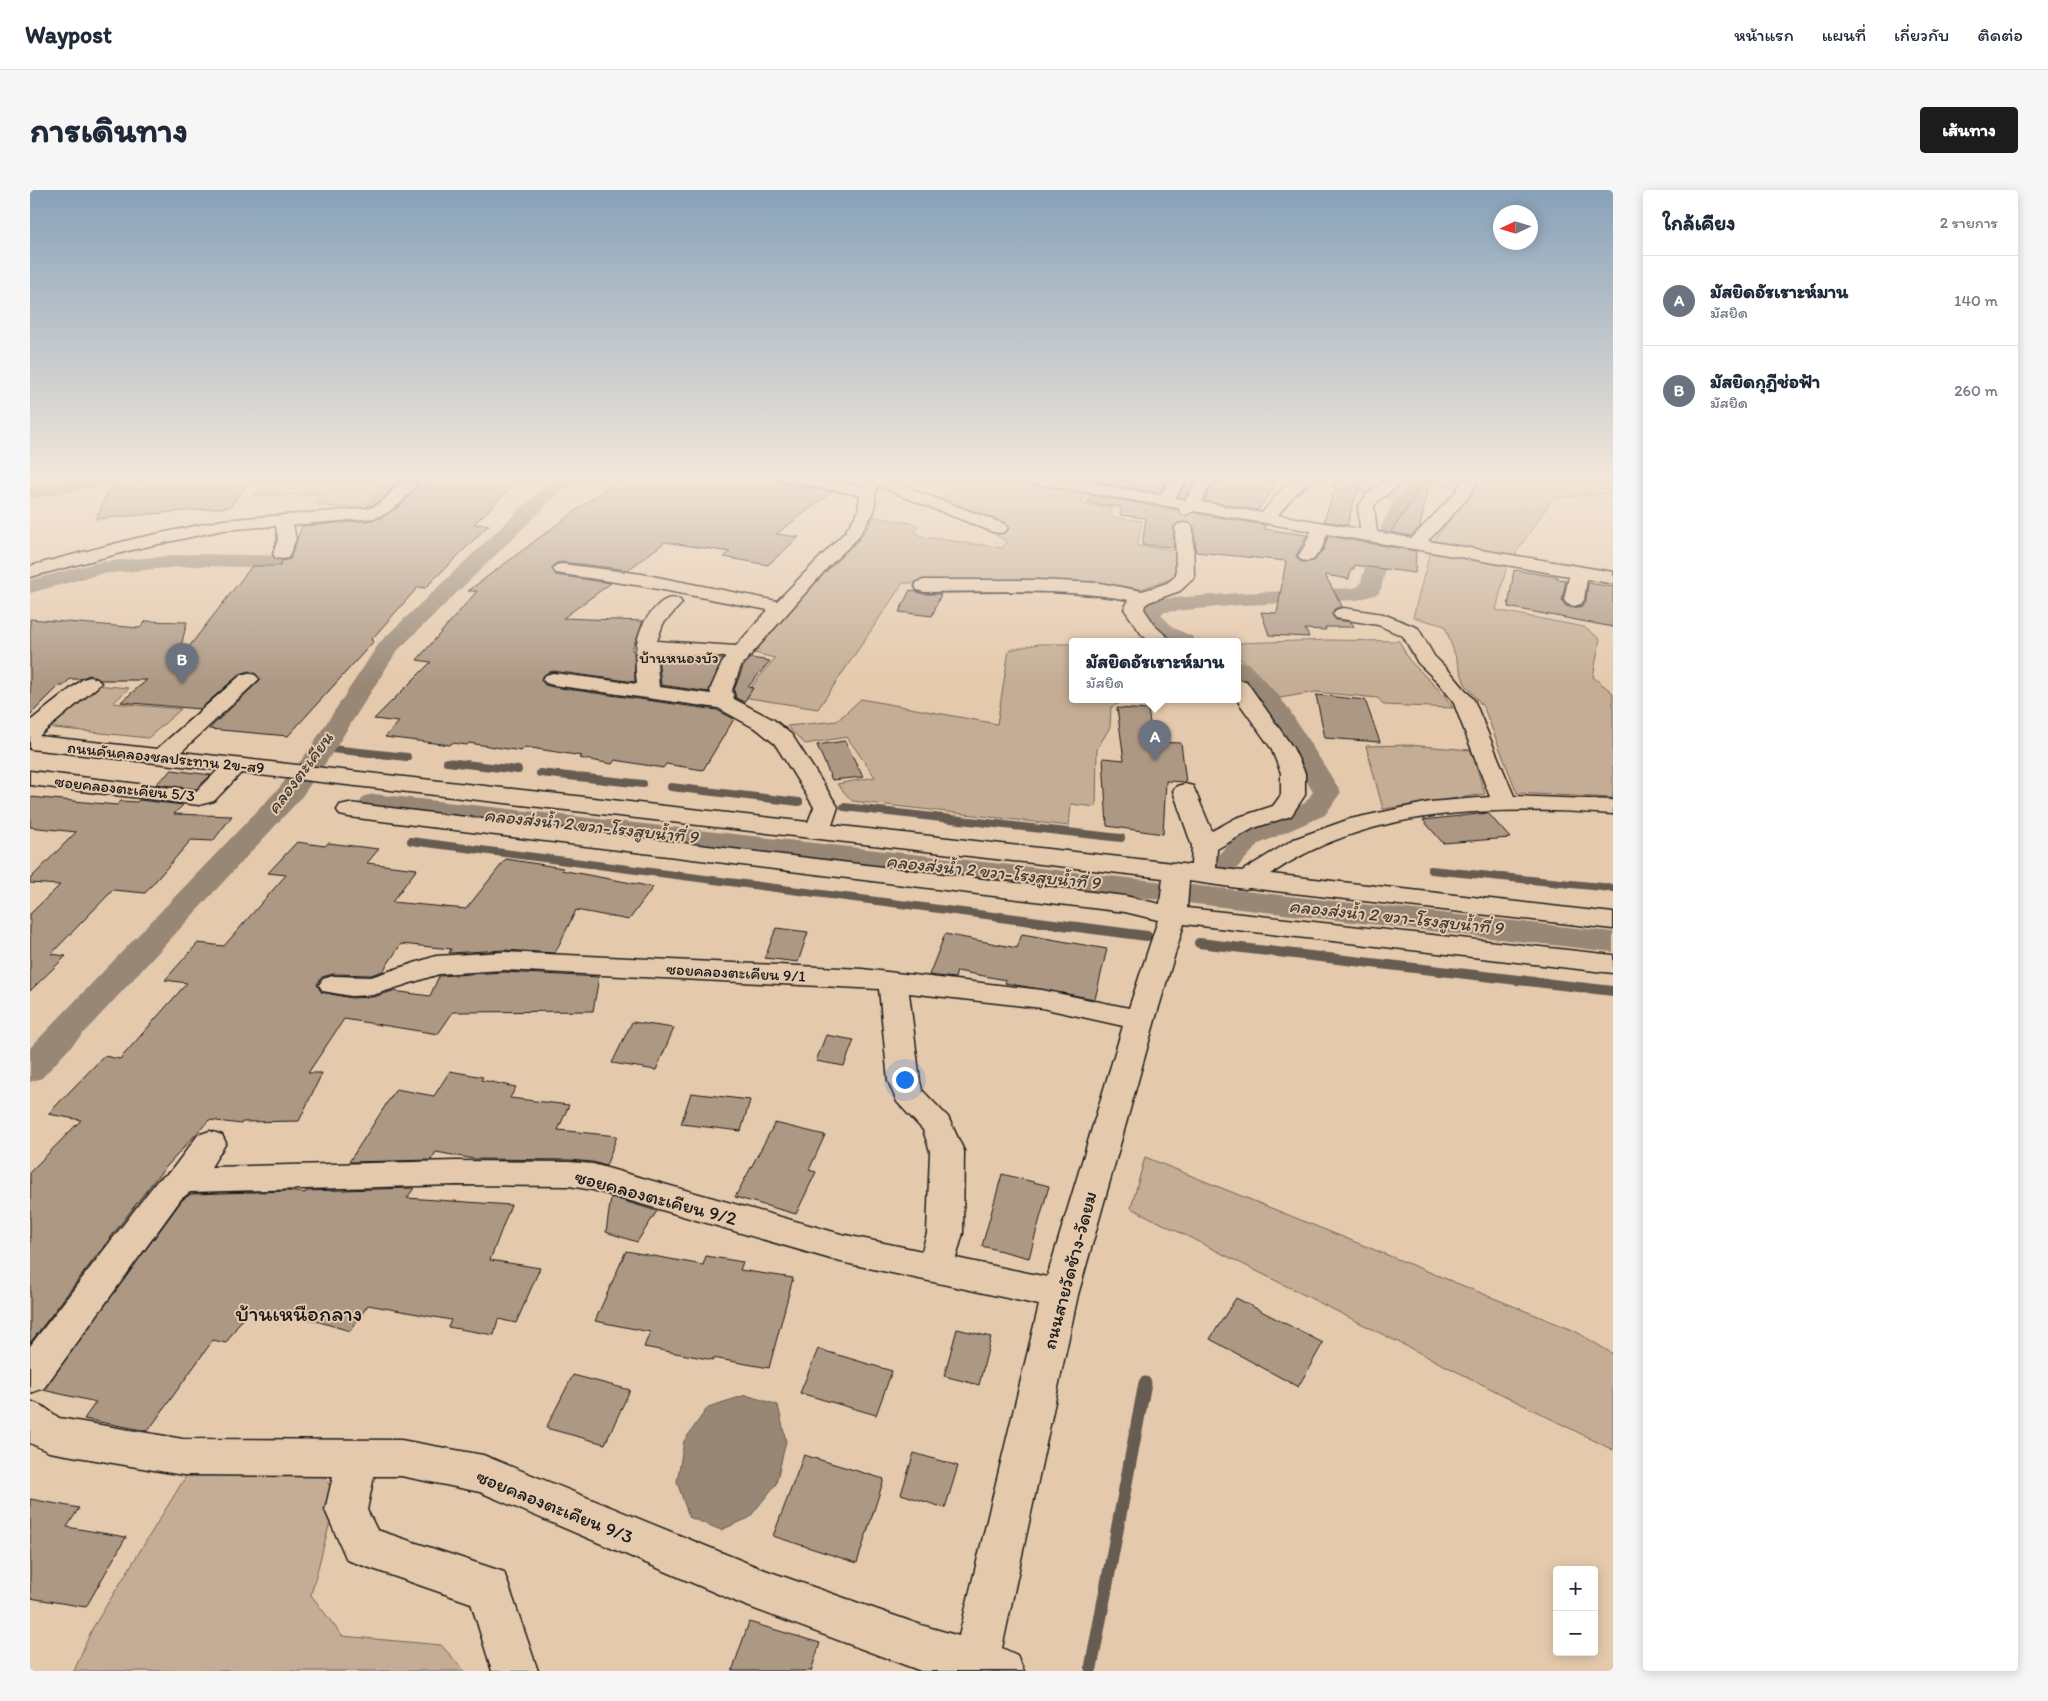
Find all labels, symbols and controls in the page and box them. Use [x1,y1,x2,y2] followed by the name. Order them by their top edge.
[25,20,112,49] text: Waypost
[1734,24,1794,46] text: หน้าแรก
[1822,24,1866,46] text: แผนที่
[1894,24,1949,46] text: เกี่ยวกับ
[1977,24,2023,46] text: ติดต่อ
[1920,107,2018,153] button: เส้นทาง
[30,109,188,151] text: การเดินทาง
[1493,205,1538,250] north arrow
[1663,210,1735,235] text: ใกล้เคียง
[1940,213,1998,232] text: 2 รายการ
[1710,280,1848,303] text: มัสยิดอัรเราะห์มาน
[1674,291,1684,310] text: A
[1954,291,1998,310] text: 140 m
[1710,303,1748,322] text: มัสยิด
[1710,370,1820,393] text: มัสยิดกุฎีช่อฟ้า
[1674,381,1684,400] text: B
[1954,381,1998,400] text: 260 m
[1710,393,1748,412] text: มัสยิด
[1069,638,1241,703] popup
[166,643,198,684] pin: B
[639,648,719,667] district label: บ้านหนองบัว
[1086,650,1224,673] text: มัสยิดอัรเราะห์มาน
[1086,673,1124,692] text: มัสยิด
[1139,720,1171,761] pin: A
[262,727,338,818] water label: คลองตะเคียน
[66,738,265,777] street label: ถนนคันคลองชลประทาน 2ข-ส9
[54,772,196,805] street label: ซอยคลองตะเคียน 5/3
[483,803,701,849] water label: คลองส่งน้ำ 2 ขวา-โรงสูบน้ำที่ 9
[885,849,1103,895] water label: คลองส่งน้ำ 2 ขวา-โรงสูบน้ำที่ 9
[1288,894,1506,940] water label: คลองส่งน้ำ 2 ขวา-โรงสูบน้ำที่ 9
[666,959,807,986] street label: ซอยคลองตะเคียน 9/1
[892,1067,918,1093] your location
[572,1165,739,1230] street label: ซอยคลองตะเคียน 9/2
[1037,1188,1102,1352] street label: ถนนสายวัดช้าง-วัดยม
[236,1300,362,1327] district label: บ้านเหนือกลาง
[473,1464,637,1548] street label: ซอยคลองตะเคียน 9/3
[1553,1566,1598,1656] map controls
[1553,1566,1598,1611] button: +
[1553,1611,1598,1656] button: −

